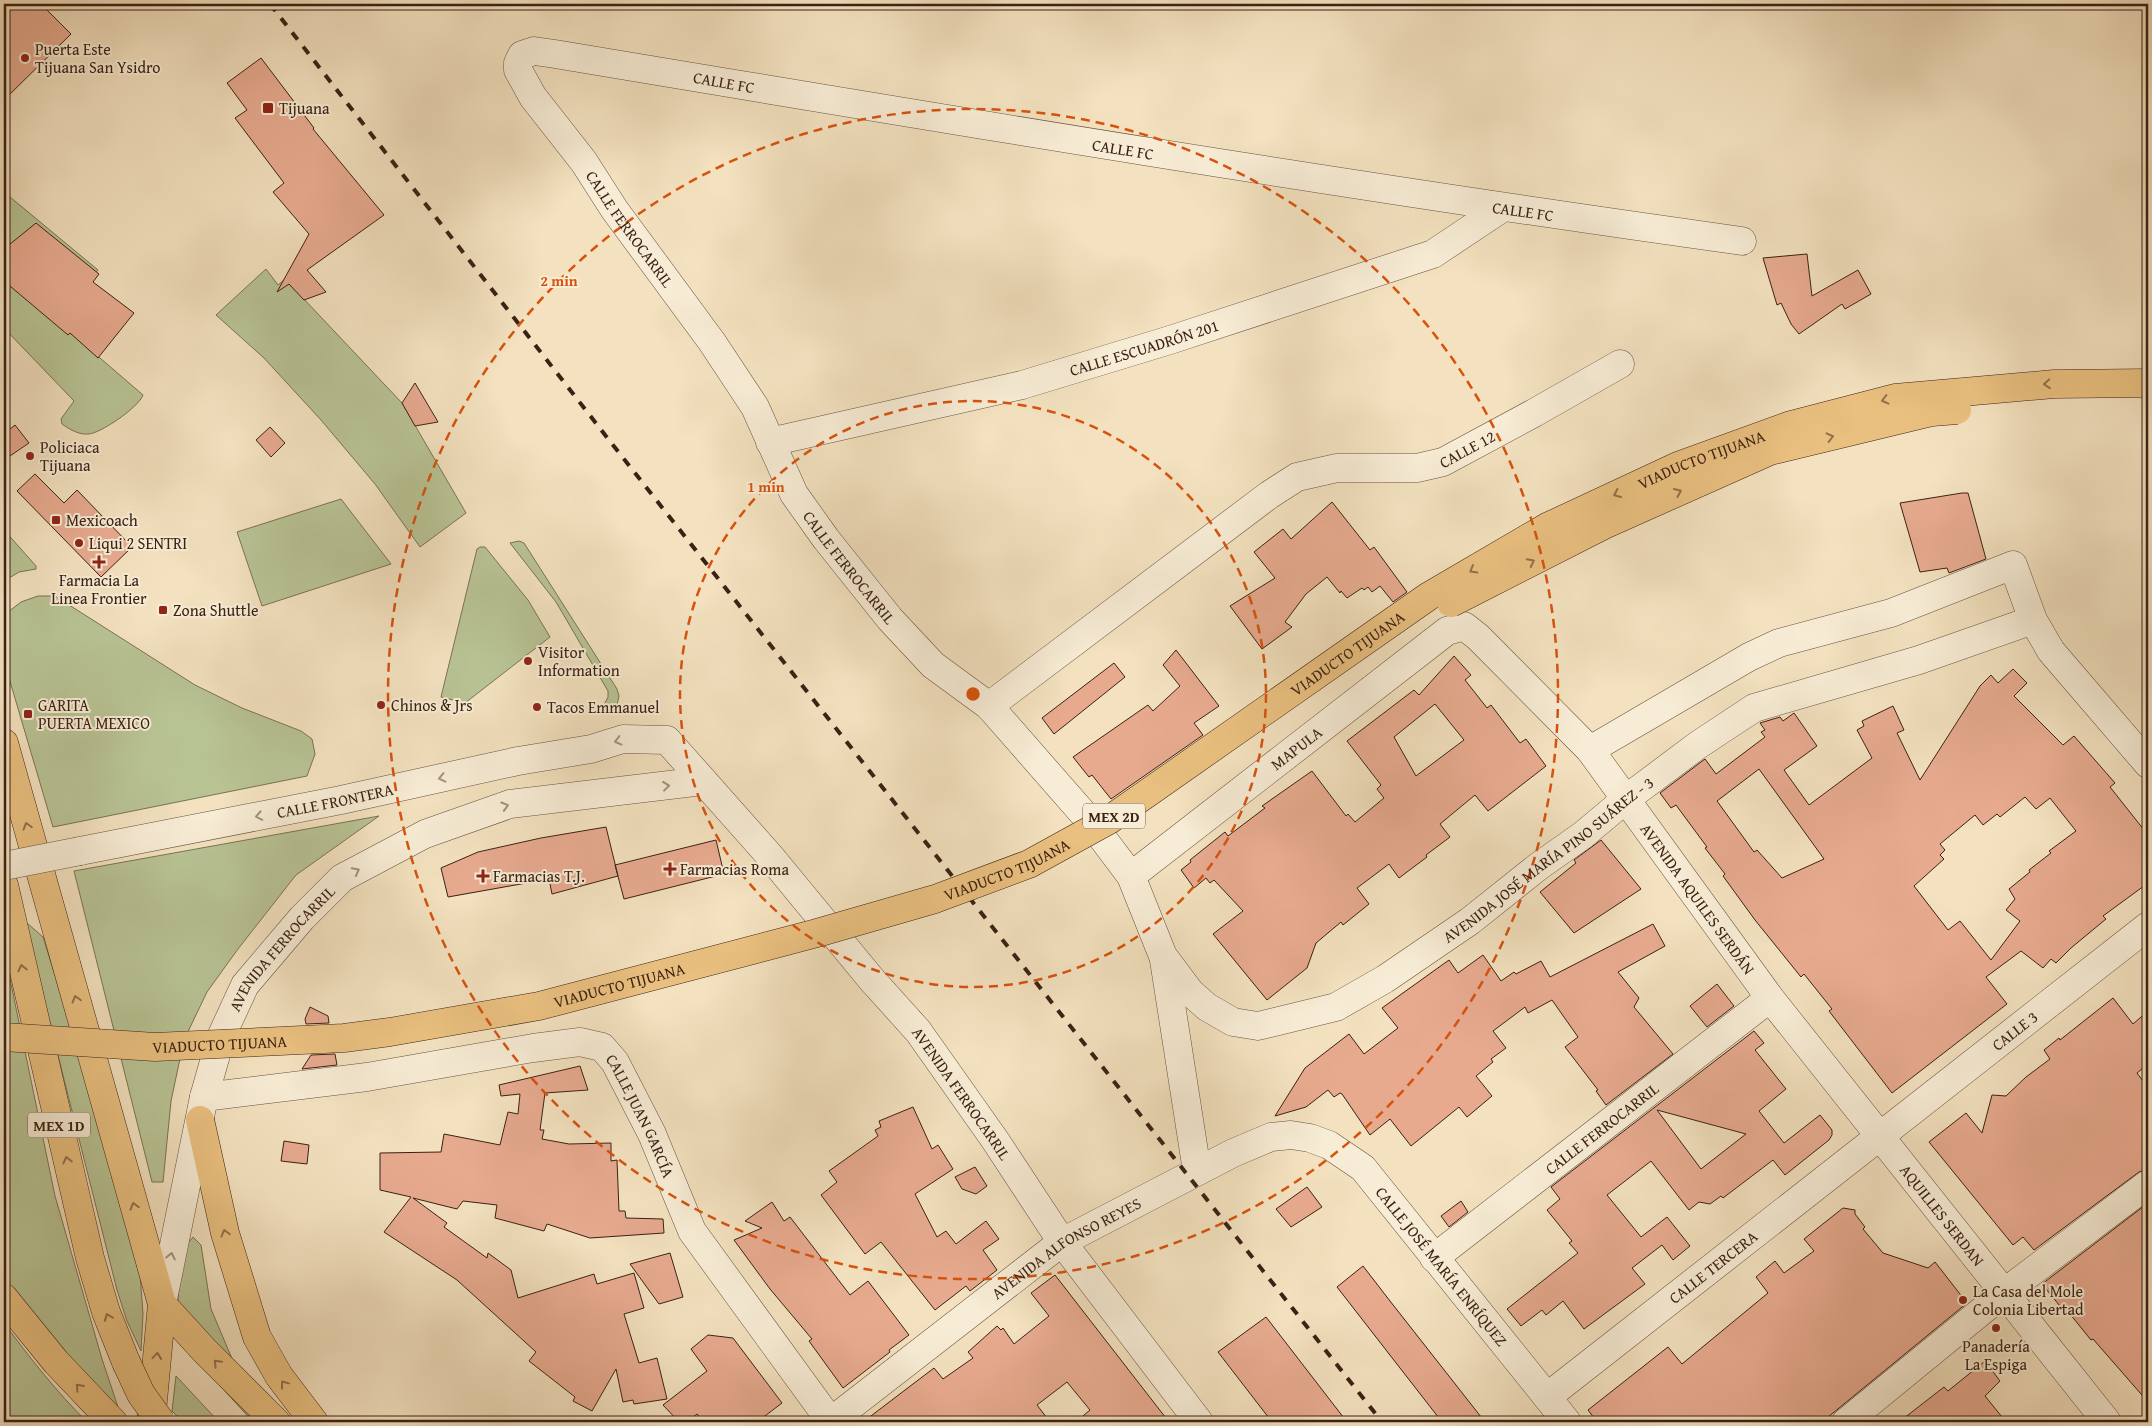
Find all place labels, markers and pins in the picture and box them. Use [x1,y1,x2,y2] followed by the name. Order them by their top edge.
[35,37,160,79] place label: Puerta Este Tijuana San Ysidro
[19,52,31,64] marker: Puerta Este Tijuana San Ysidro
[279,96,330,120] place label: Tijuana
[261,101,275,115] marker: Tijuana
[40,435,100,477] place label: Policiaca Tijuana
[24,450,36,462] marker: Policiaca Tijuana
[66,508,138,532] place label: Mexicoach
[50,514,62,526] marker: Mexicoach
[89,531,187,555] place label: Liqui 2 SENTRI
[73,537,85,549] marker: Liqui 2 SENTRI
[93,556,105,568] marker: Farmacia La Linea Frontier
[51,568,147,610] place label: Farmacia La Linea Frontier
[173,598,258,622] place label: Zona Shuttle
[157,604,169,616] marker: Zona Shuttle
[538,640,620,682] place label: Visitor Information
[522,655,534,667] marker: Visitor Information
[964,685,982,703] centre of rings
[38,693,150,735] place label: GARITA PUERTA MEXICO
[391,693,473,717] place label: Chinos & Jrs
[547,695,660,719] place label: Tacos Emmanuel
[375,699,387,711] marker: Chinos & Jrs
[531,701,543,713] marker: Tacos Emmanuel
[22,708,34,720] marker: GARITA PUERTA MEXICO
[680,857,789,881] place label: Farmacias Roma
[664,863,676,875] marker: Farmacias Roma
[493,864,585,888] place label: Farmacias T.J.
[477,870,489,882] marker: Farmacias T.J.
[1973,1279,2084,1321] place label: La Casa del Mole Colonia Libertad
[1957,1294,1969,1306] marker: La Casa del Mole Colonia Libertad
[1990,1322,2002,1334] marker: Panadería La Espiga
[1962,1334,2030,1376] place label: Panadería La Espiga

